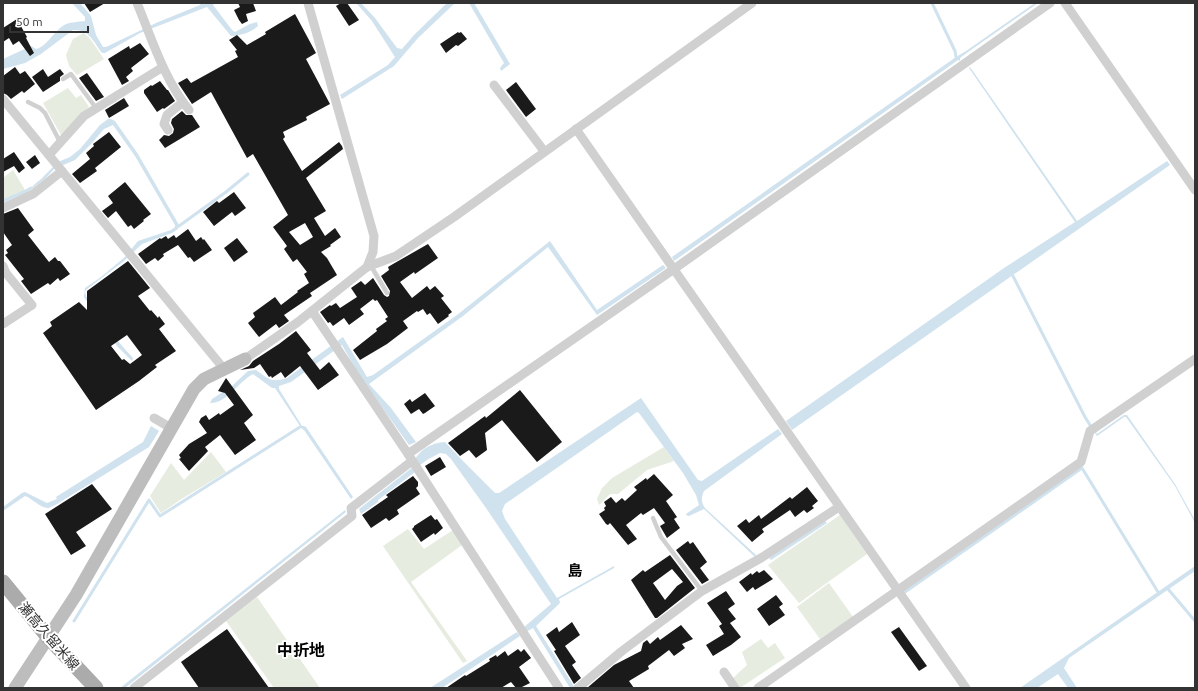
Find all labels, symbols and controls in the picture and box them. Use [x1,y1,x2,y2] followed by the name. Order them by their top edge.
[10,8,88,34] scale bar
[16,15,43,28] text: 50 m
[567,562,583,579] district label: 島
[15,599,83,673] street label: 瀬高久留米線
[277,641,325,659] district label: 中折地

